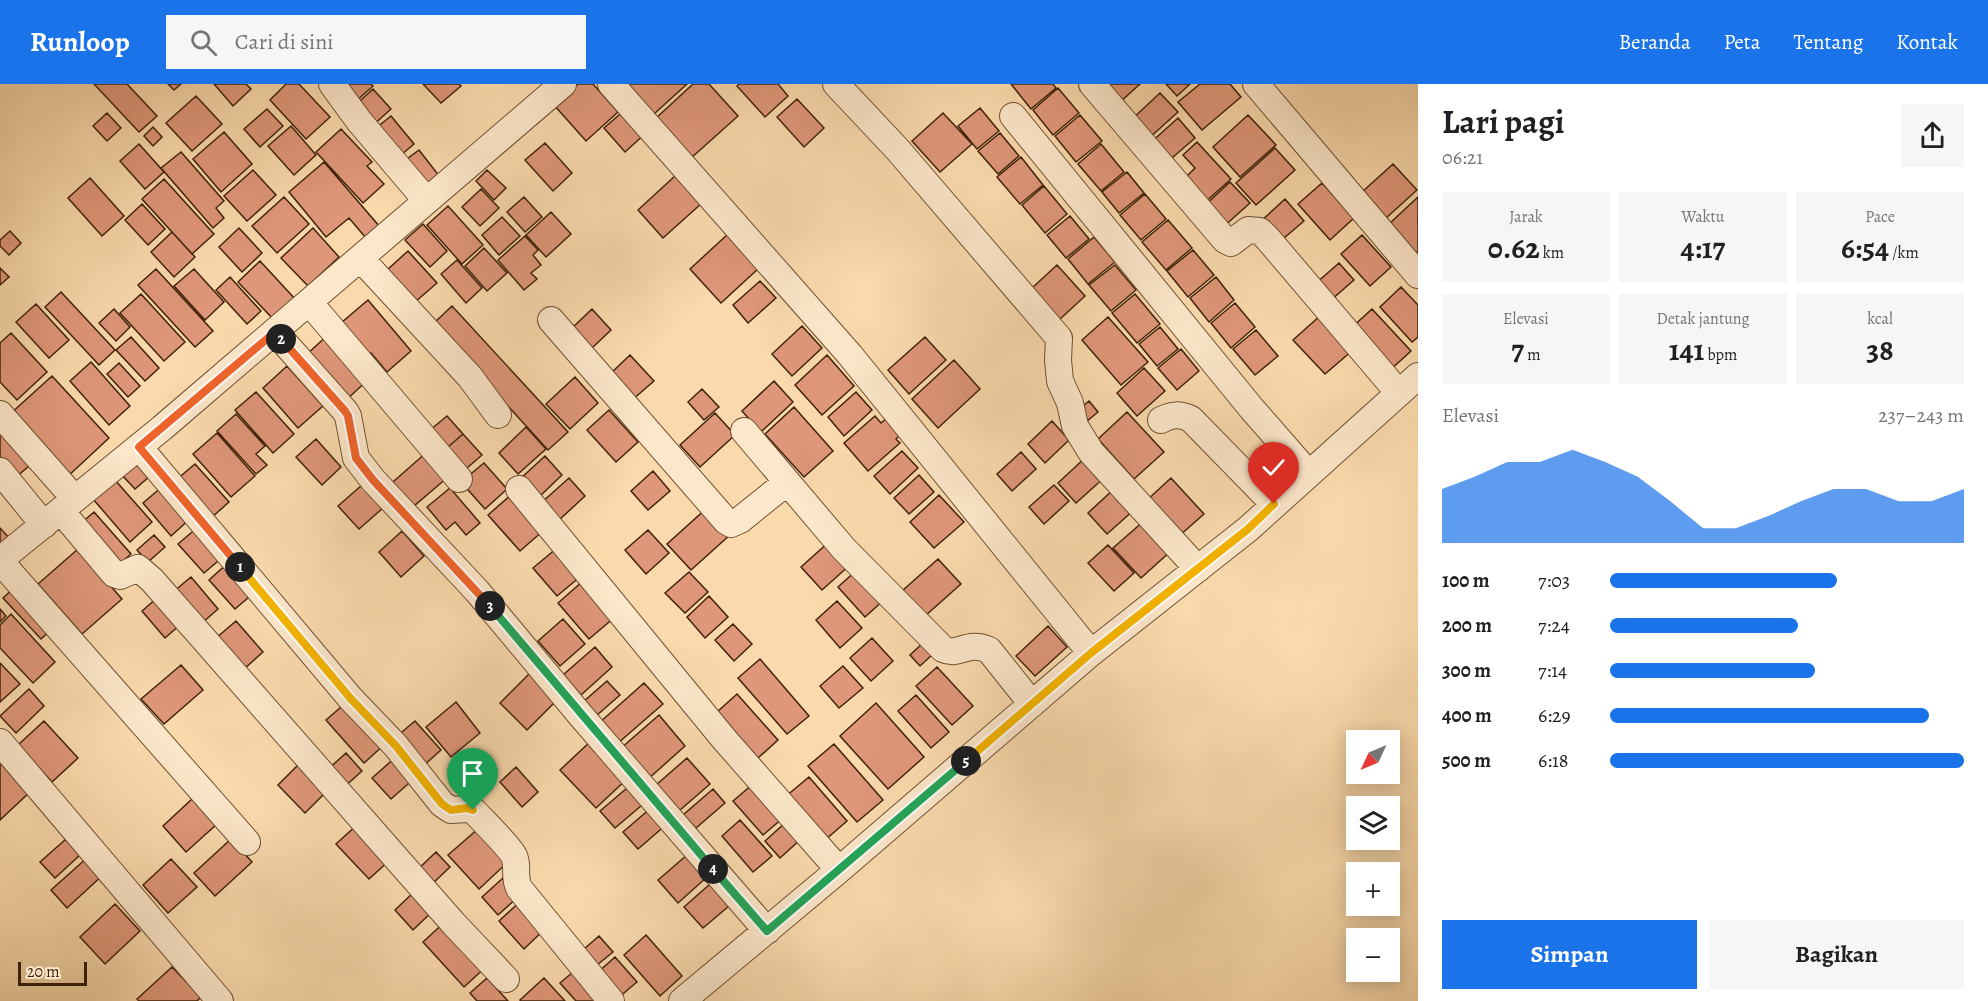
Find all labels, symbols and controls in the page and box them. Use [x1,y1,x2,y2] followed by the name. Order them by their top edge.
[166,15,586,69] search box
[30,23,130,61] text: Runloop
[187,26,220,59] icon: search
[235,27,334,57] text: Cari di sini
[1619,28,1691,56] text: Beranda
[1724,28,1760,56] text: Peta
[1793,28,1863,56] text: Tentang
[1896,28,1958,56] text: Kontak
[1442,99,1565,144] text: Lari pagi
[1901,104,1964,167] button: share
[1442,144,1483,171] text: 06:21
[1509,206,1543,228] text: Jarak
[1682,206,1724,228] text: Waktu
[1865,206,1895,228] text: Pace
[1488,228,1540,268] text: 0.62
[1681,228,1725,268] text: 4:17
[1841,228,1889,268] text: 6:54
[1540,242,1564,264] text: km
[1889,242,1919,264] text: /km
[1503,308,1549,330] text: Elevasi
[1656,308,1750,330] text: Detak jantung
[1867,308,1893,330] text: kcal
[266,324,296,354] pin: 2
[277,328,285,350] text: 2
[1511,330,1524,370] text: 7
[1669,330,1704,370] text: 141
[1866,330,1894,370] text: 38
[1524,344,1541,366] text: m
[1704,344,1737,366] text: bpm
[1442,402,1499,429] text: Elevasi
[1878,402,1964,429] text: 237–243 m
[1248,442,1299,504] pin
[1257,451,1290,484] icon: check
[225,552,255,582] pin: 1
[237,556,243,578] text: 1
[1442,567,1490,594] text: 100 m
[1538,567,1570,594] text: 7:03
[475,591,505,621] pin: 3
[487,595,493,617] text: 3
[1442,612,1492,639] text: 200 m
[1538,612,1570,639] text: 7:24
[1442,657,1491,684] text: 300 m
[1538,657,1567,684] text: 7:14
[1442,702,1492,729] text: 400 m
[1538,702,1571,729] text: 6:29
[1346,730,1400,784] north arrow
[1346,730,1400,982] map controls
[951,746,981,776] pin: 5
[1442,747,1491,774] text: 500 m
[1538,747,1569,774] text: 6:18
[447,748,498,810] pin
[963,750,969,772] text: 5
[456,757,489,790] icon: arrive
[1346,796,1400,850] button: layers
[698,854,728,884] pin: 4
[709,858,717,880] text: 4
[1346,862,1400,916] button: +
[1442,920,1697,989] button: Simpan
[1709,920,1964,989] button: Bagikan
[1346,928,1400,982] button: −
[18,959,87,986] scale bar
[27,961,60,983] text: 20 m

